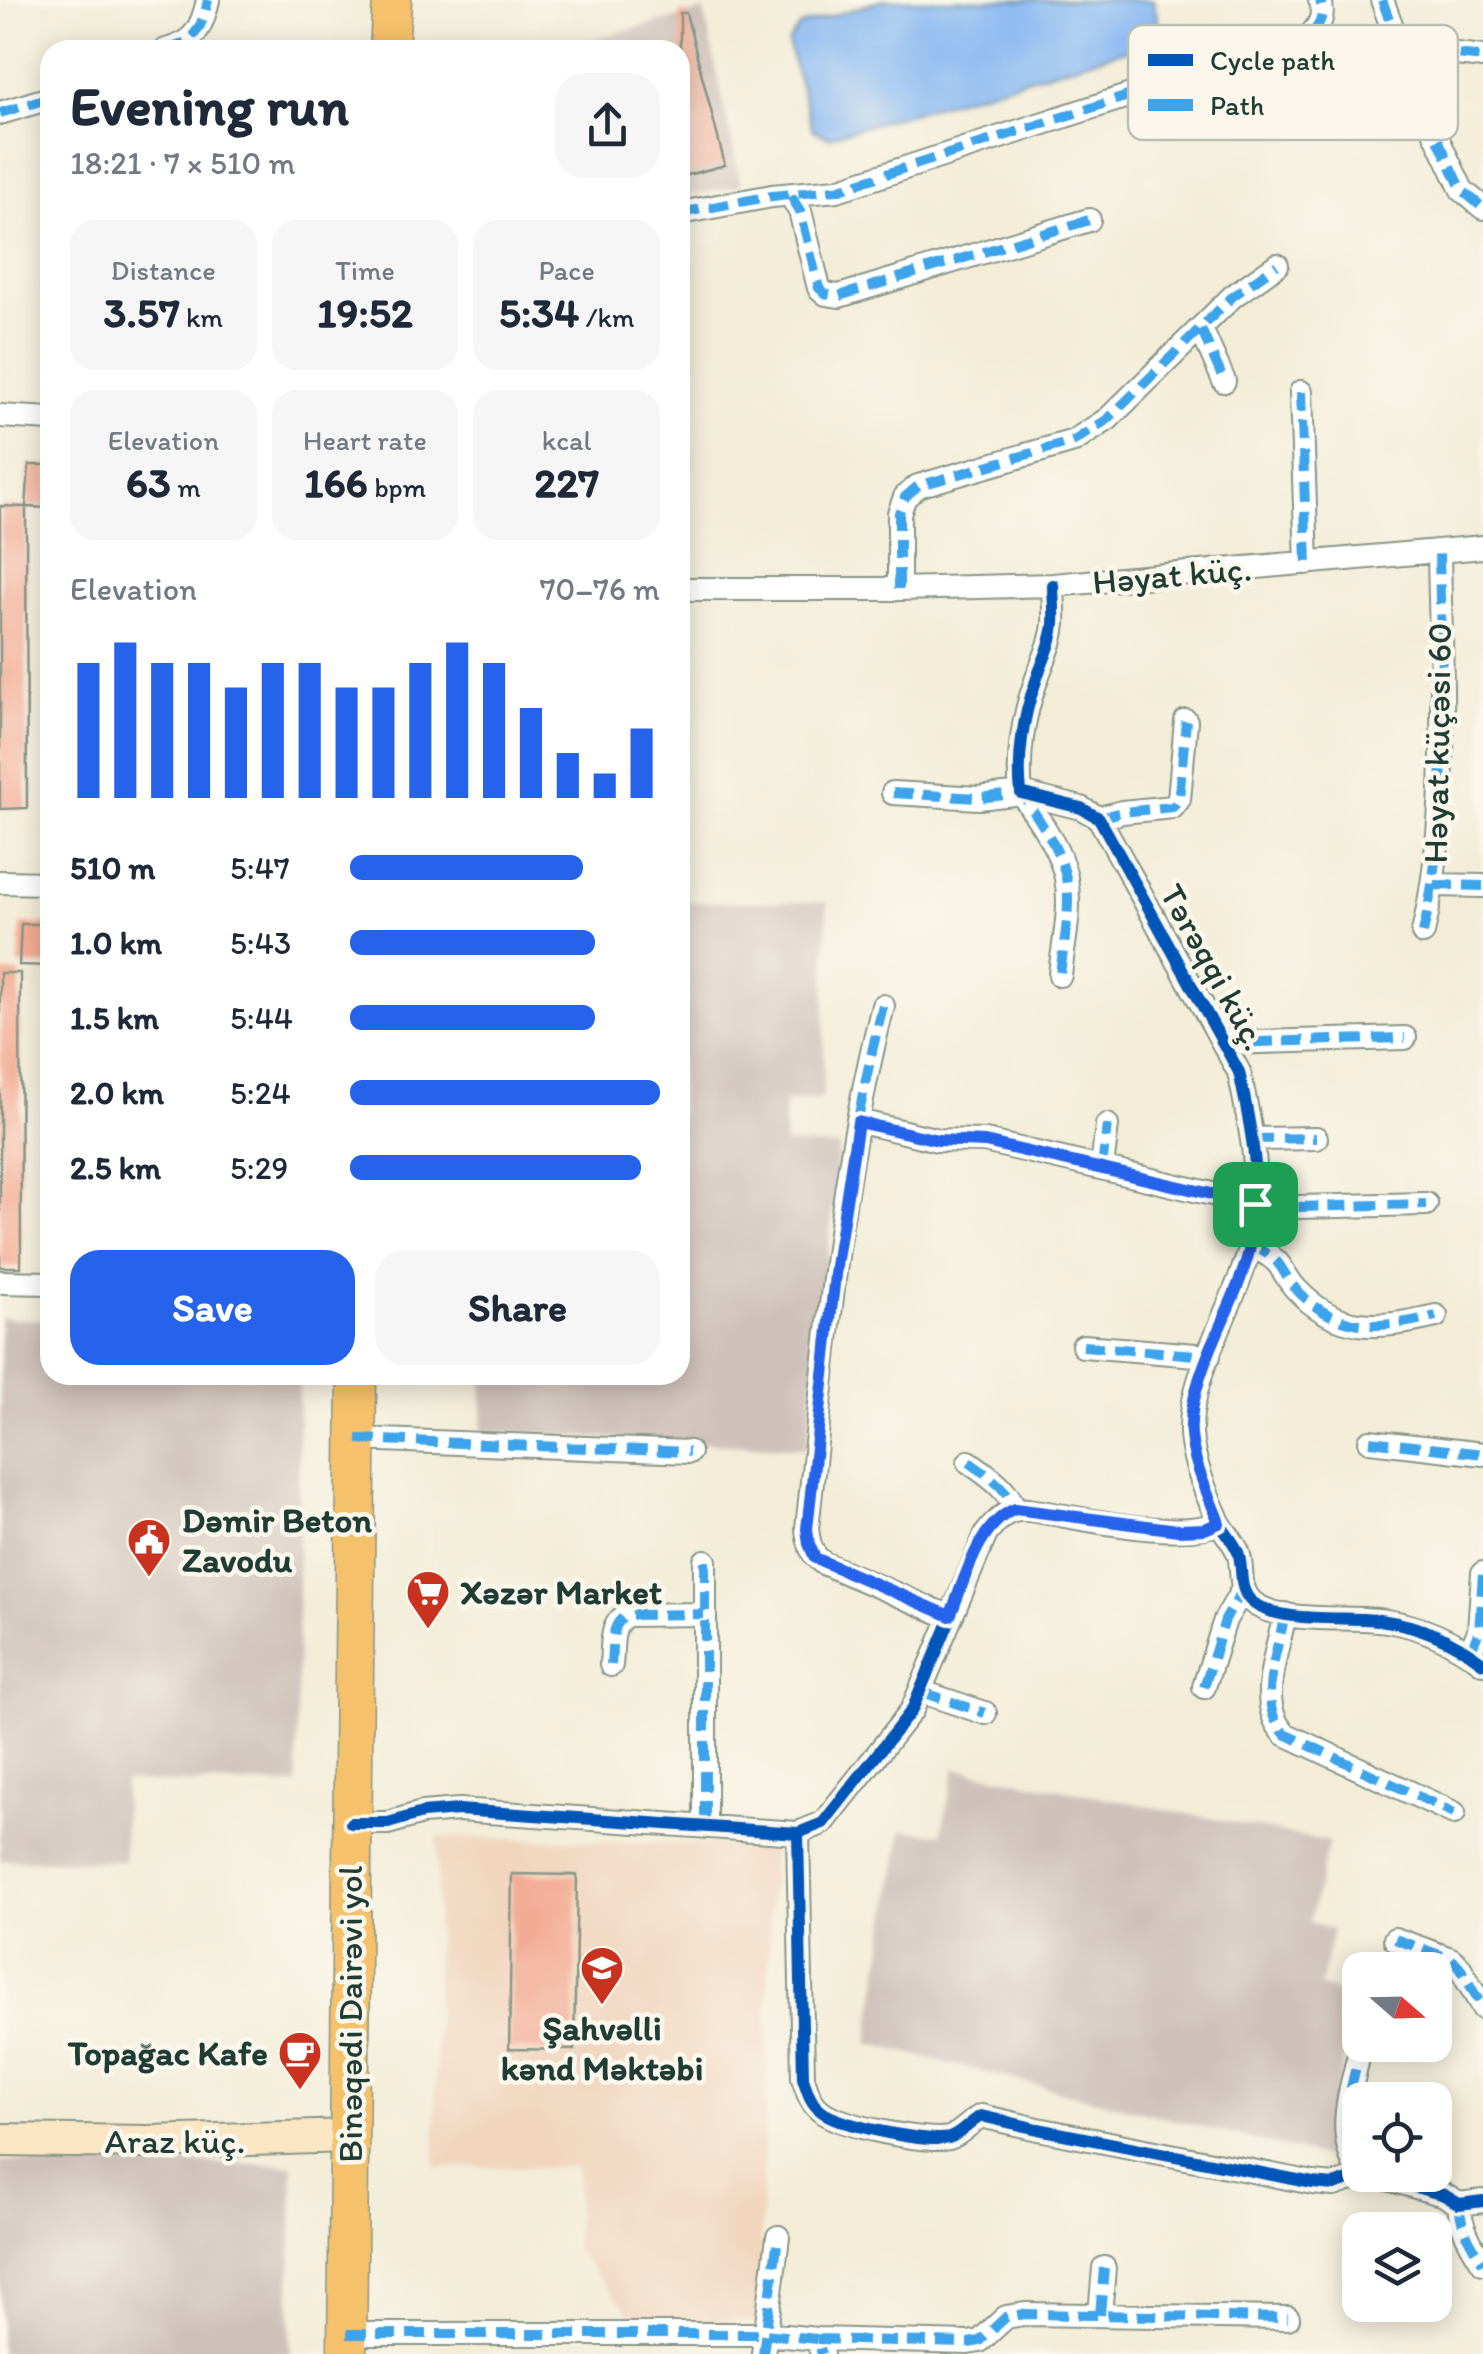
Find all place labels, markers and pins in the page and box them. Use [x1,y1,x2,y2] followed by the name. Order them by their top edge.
[1213,1162,1298,1247] pin
[182,1499,372,1581] place label: Dəmir Beton Zavodu
[126,1517,172,1578] public building icon: Dəmir Beton Zavodu
[405,1569,451,1630] supermarket icon: Xəzər Market
[460,1571,662,1613] place label: Xəzər Market
[579,1945,625,2006] school or university icon: Şahvəlli kənd Məktəbi
[501,2007,703,2089] place label: Şahvəlli kənd Məktəbi
[277,2030,323,2091] cafe icon: Topağac Kafe
[67,2032,268,2074] place label: Topağac Kafe

